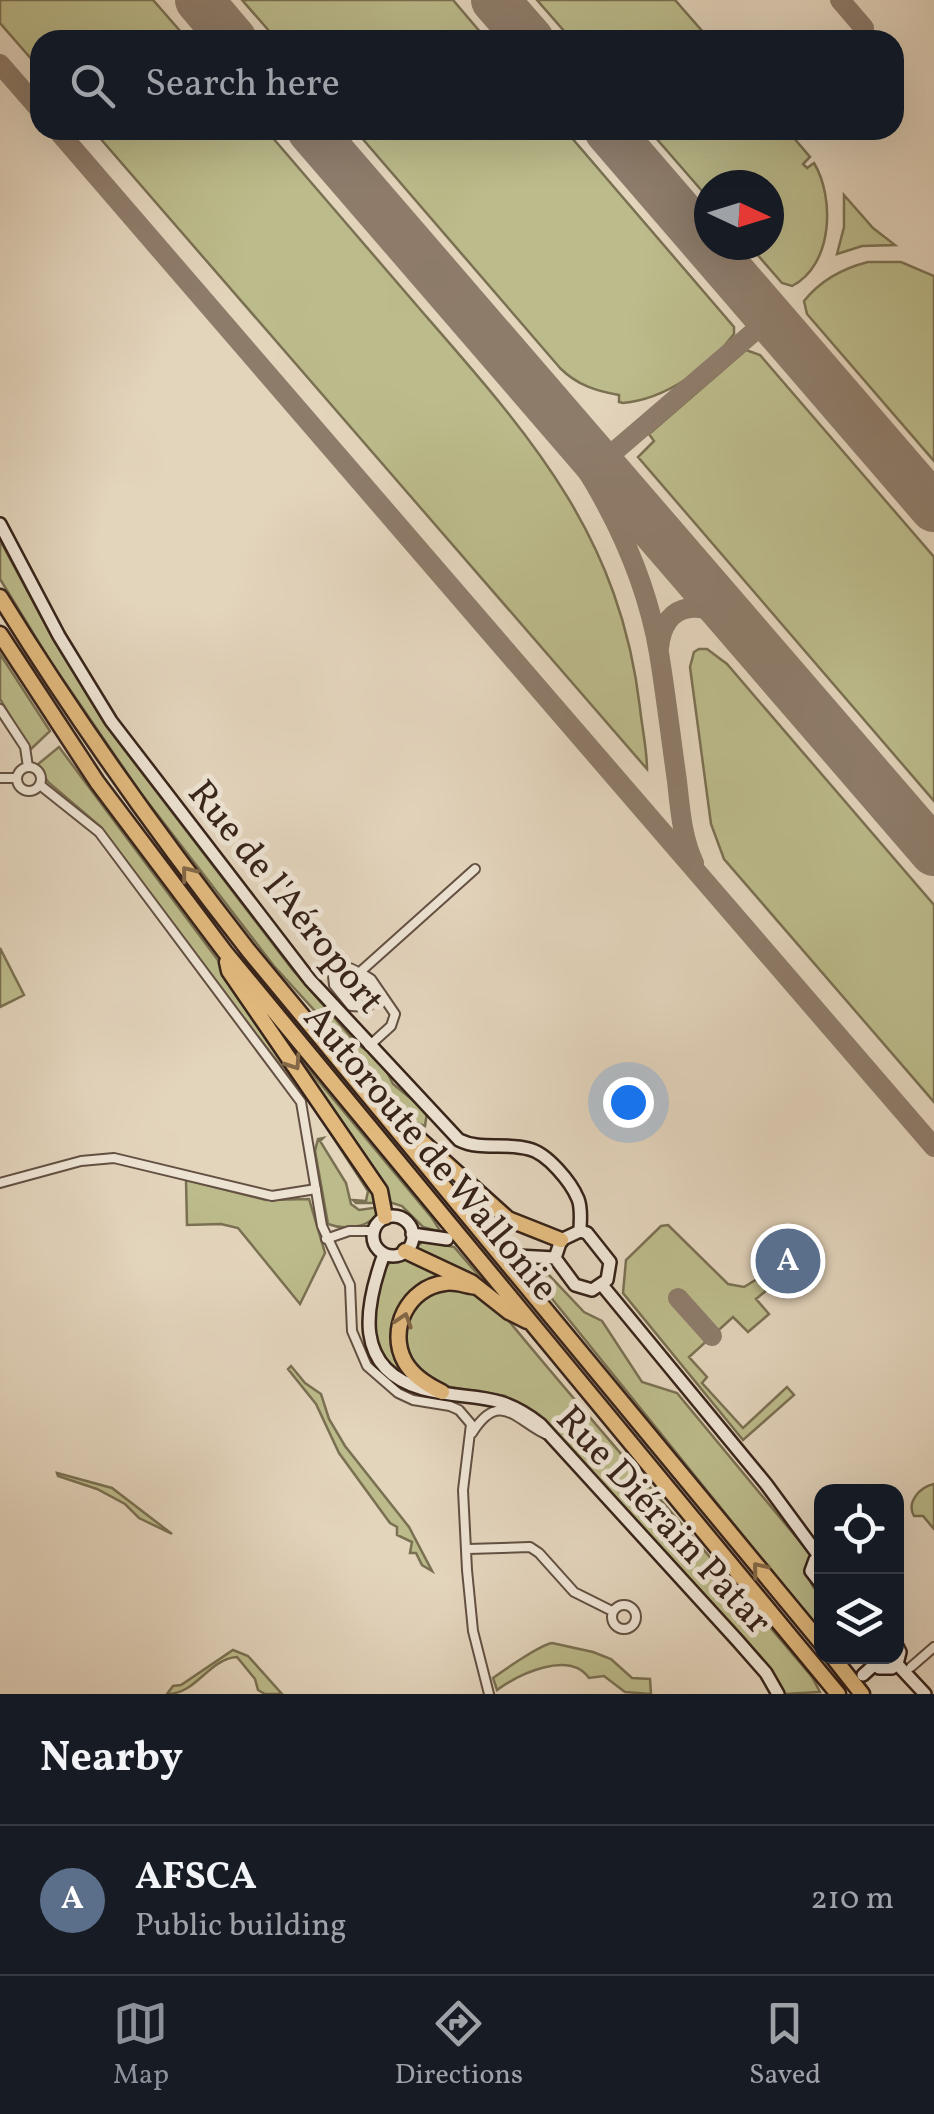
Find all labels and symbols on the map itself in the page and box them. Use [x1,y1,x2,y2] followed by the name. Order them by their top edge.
[694,170,784,260] north arrow
[174,770,395,1026] street label: Rue de l'Aéroport
[182,866,200,884] one-way arrow
[289,995,569,1314] street label: Autoroute de Wallonie
[282,1052,300,1071] one-way arrow
[603,1077,654,1128] your location
[756,1224,820,1298] pin: A
[392,1312,413,1329] one-way arrow
[542,1395,783,1648] street label: Rue Diérain Patar
[753,1562,771,1580] one-way arrow

